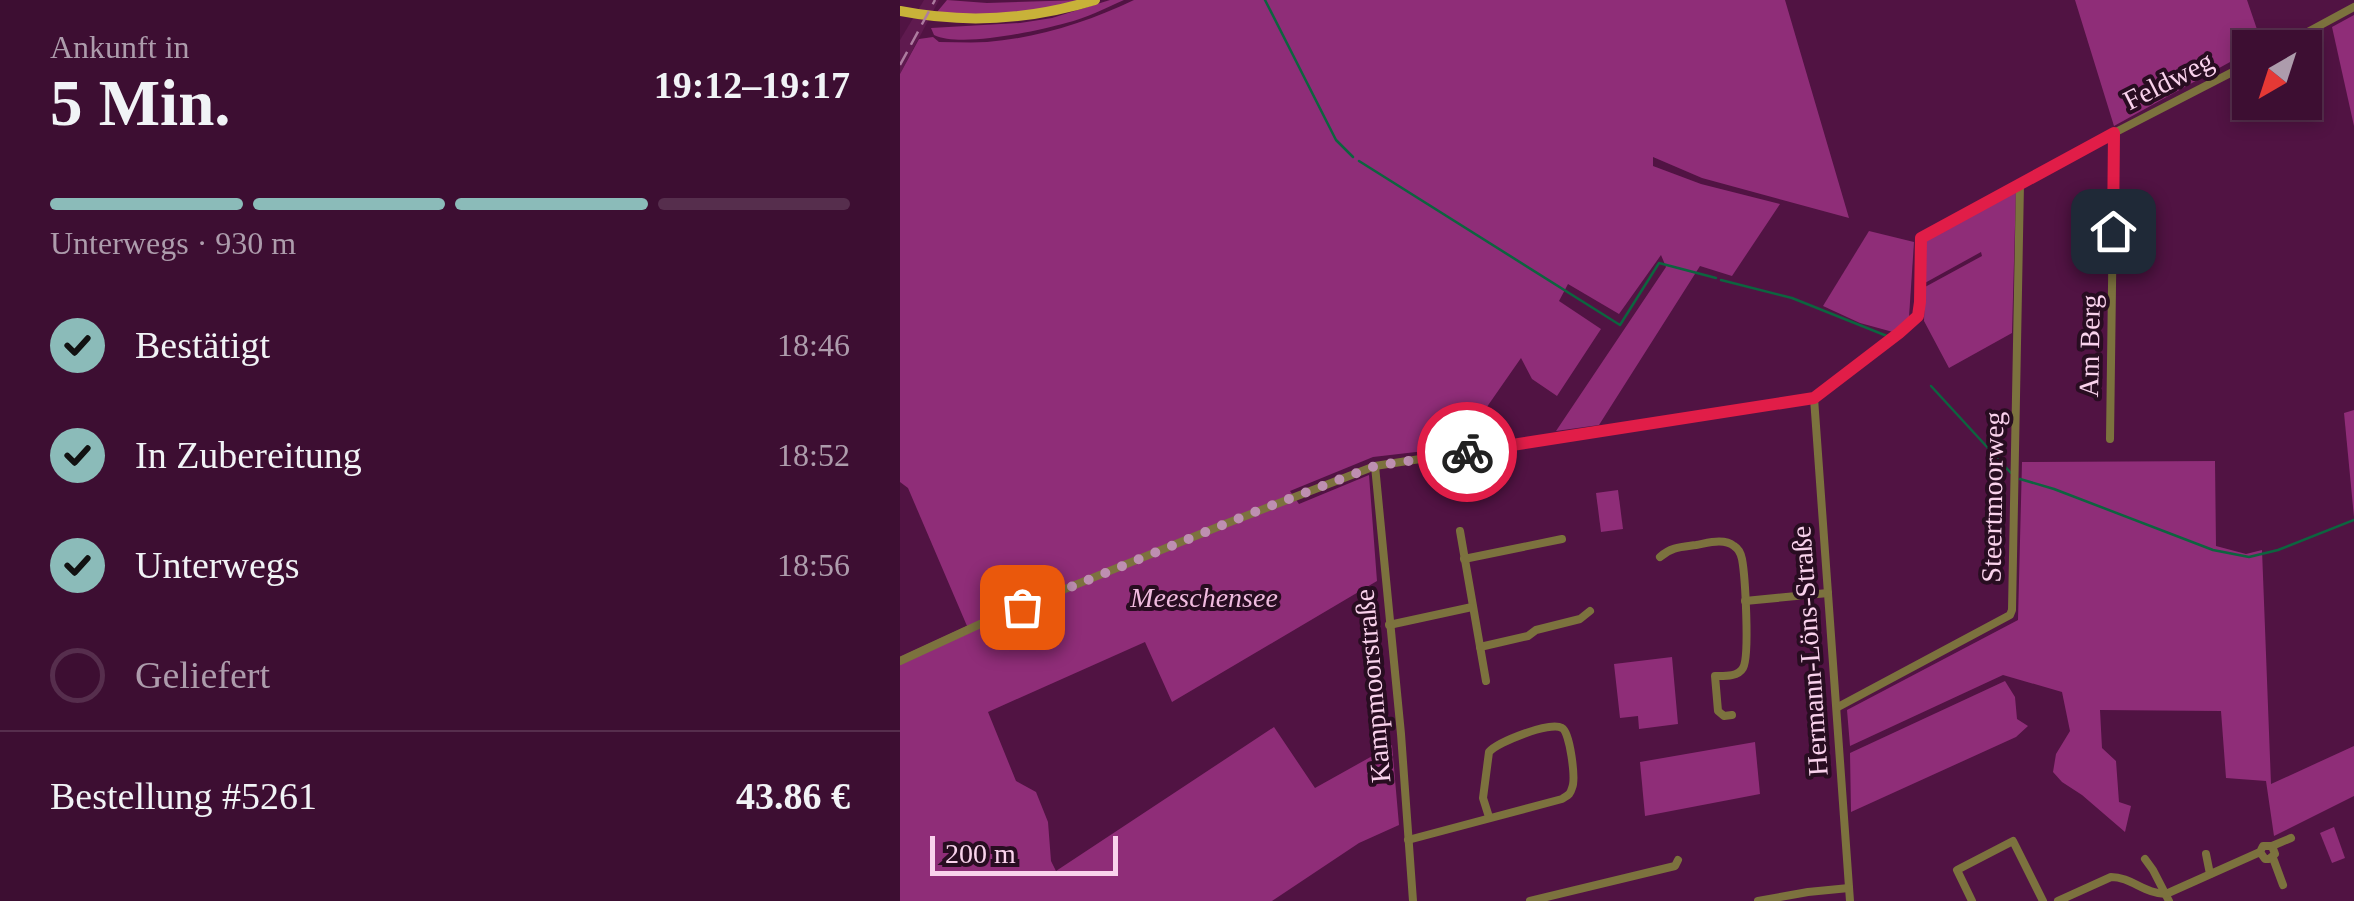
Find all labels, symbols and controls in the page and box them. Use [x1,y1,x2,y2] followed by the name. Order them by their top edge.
[50,29,190,65] text: Ankunft in
[2232,30,2322,120] north arrow
[2232,30,2322,120] map controls
[2118,45,2218,116] street label: Feldweg
[654,64,850,106] text: 19:12–19:17
[50,67,231,139] text: 5 Min.
[2071,189,2156,274] pin
[2086,204,2141,259] icon: home
[50,225,296,261] text: Unterwegs · 930 m
[2073,294,2106,398] street label: Am Berg
[50,318,105,373] icon: check
[135,324,270,366] text: Bestätigt
[777,327,850,363] text: 18:46
[1417,402,1517,502] courier
[1976,411,2009,583] street label: Steertmoorweg
[1440,425,1495,480] icon: bike
[50,428,105,483] icon: check
[135,434,362,476] text: In Zubereitung
[777,437,850,473] text: 18:52
[1785,525,1834,777] street label: Hermann-Löns-Straße
[50,538,105,593] icon: check
[135,544,300,586] text: Unterwegs
[777,547,850,583] text: 18:56
[980,565,1065,650] pin
[995,580,1050,635] icon: bag
[1129,582,1278,613] park label: Meeschensee
[1349,588,1396,784] street label: Kampmoorstraße
[135,654,270,696] text: Geliefert
[50,775,317,817] text: Bestellung #5261
[736,775,850,817] text: 43.86 €
[930,831,1118,876] scale bar
[945,838,1016,869] text: 200 m

